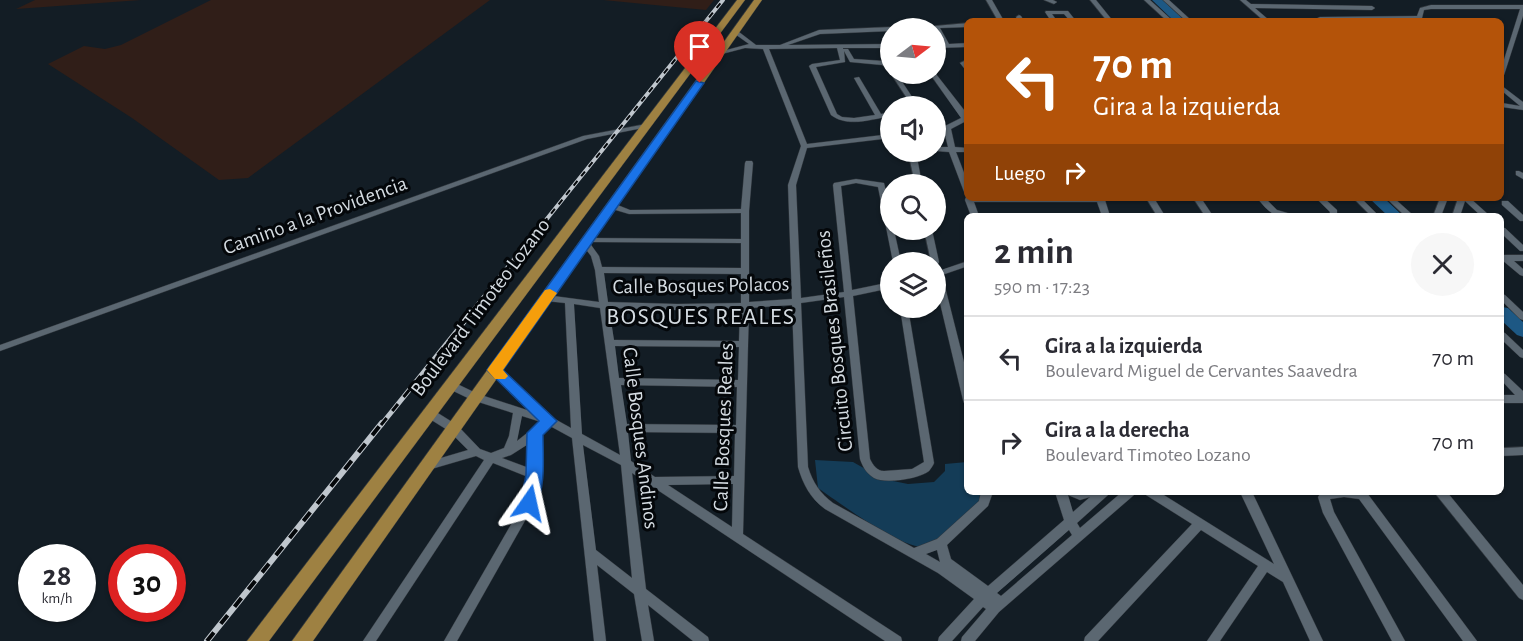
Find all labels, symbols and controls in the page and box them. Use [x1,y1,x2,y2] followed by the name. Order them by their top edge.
[880,18,946,84] north arrow
[880,18,946,318] map controls
[674,21,725,83] pin
[683,30,716,63] icon: arrive
[994,42,1072,120] icon: left
[1093,44,1173,86] text: 70 m
[1093,93,1281,120] text: Gira a la izquierda
[880,96,946,162] button: sound
[1058,156,1091,189] icon: right
[994,162,1046,184] text: Luego
[220,172,410,259] street label: Camino a la Providencia
[880,174,946,240] button: search
[407,215,554,400] street label: Boulevard Timoteo Lozano
[812,229,857,453] street label: Circuito Bosques Brasileños
[1411,233,1474,296] button: close
[994,234,1074,270] text: 2 min
[880,252,946,318] button: layers
[612,273,790,298] street label: Calle Bosques Polacos
[994,277,1090,297] text: 590 m · 17:23
[606,305,796,329] district label: BOSQUES REALES
[1045,335,1203,357] text: Gira a la izquierda
[710,342,737,512] street label: Calle Bosques Reales
[994,342,1027,375] icon: left
[619,346,662,530] street label: Calle Bosques Andinos
[1432,347,1474,369] text: 70 m
[1045,361,1358,381] text: Boulevard Miguel de Cervantes Saavedra
[1045,419,1190,441] text: Gira a la derecha
[994,426,1027,459] icon: right
[1432,431,1474,453] text: 70 m
[1045,445,1251,465] text: Boulevard Timoteo Lozano
[497,471,561,535] position arrow
[108,544,186,622] speed limit sign: 30
[43,561,71,591] text: 28
[42,591,72,606] text: km/h

